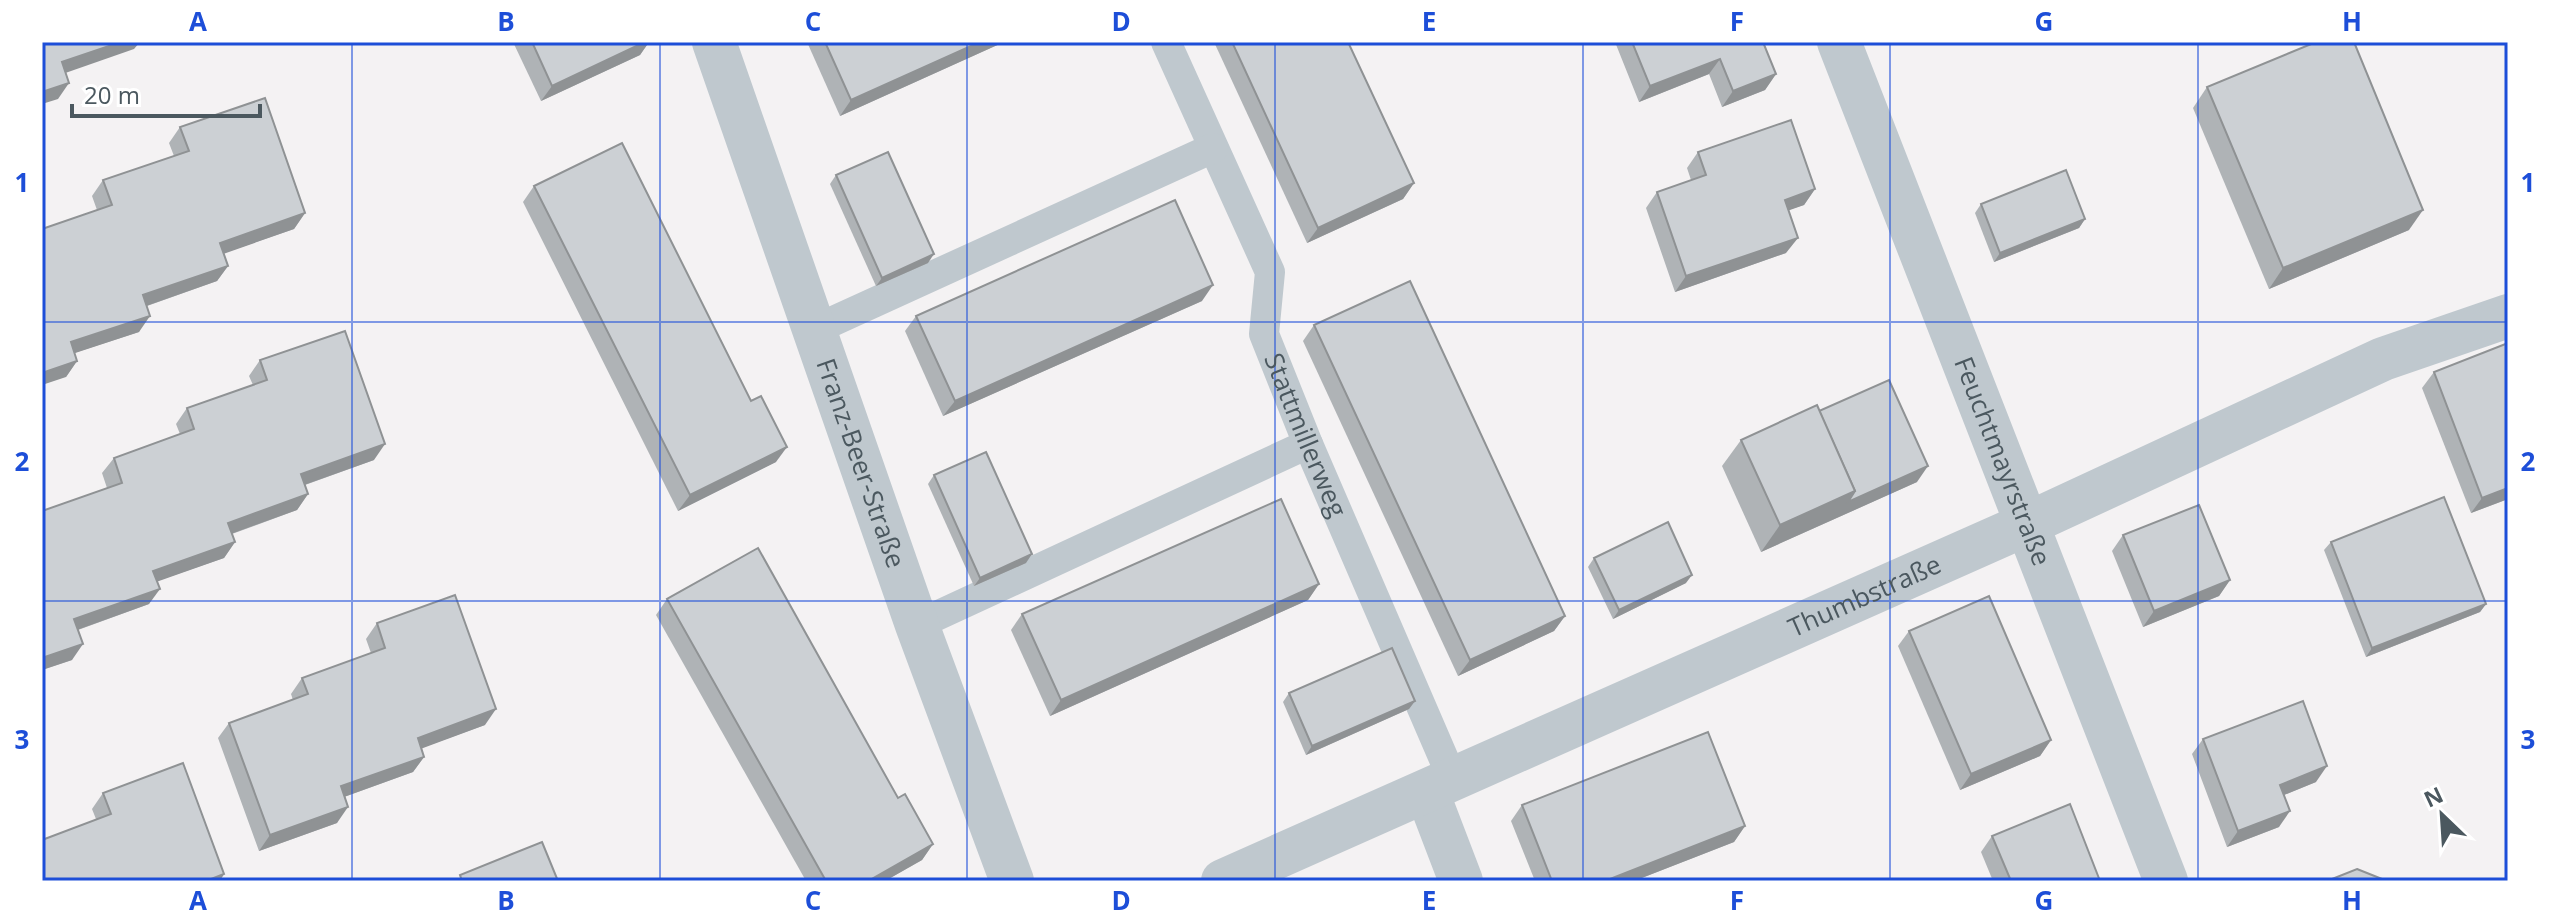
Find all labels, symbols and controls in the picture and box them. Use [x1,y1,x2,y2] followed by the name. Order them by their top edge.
[189,3,207,39] text: A
[497,3,515,39] text: B
[805,3,821,39] text: C
[1111,3,1131,39] text: D
[1422,3,1436,39] text: E
[1730,3,1744,39] text: F
[2035,3,2053,39] text: G
[2342,3,2362,39] text: H
[72,68,260,118] scale bar
[84,78,140,111] text: 20 m
[15,164,29,200] text: 1
[2521,164,2535,200] text: 1
[1256,347,1356,522] street label: Stattmillerweg
[1946,351,2060,571] street label: Feuchtmayrstraße
[809,353,915,572] street label: Franz-Beer-Straße
[15,443,30,479] text: 2
[2521,443,2536,479] text: 2
[1782,546,1946,645] street label: Thumbstraße
[15,721,29,757] text: 3
[2521,721,2535,757] text: 3
[2402,775,2482,855] north arrow
[2419,779,2448,813] text: N
[189,882,207,918] text: A
[497,882,515,918] text: B
[805,882,821,918] text: C
[1111,882,1131,918] text: D
[1422,882,1436,918] text: E
[1730,882,1744,918] text: F
[2035,882,2053,918] text: G
[2342,882,2362,918] text: H

